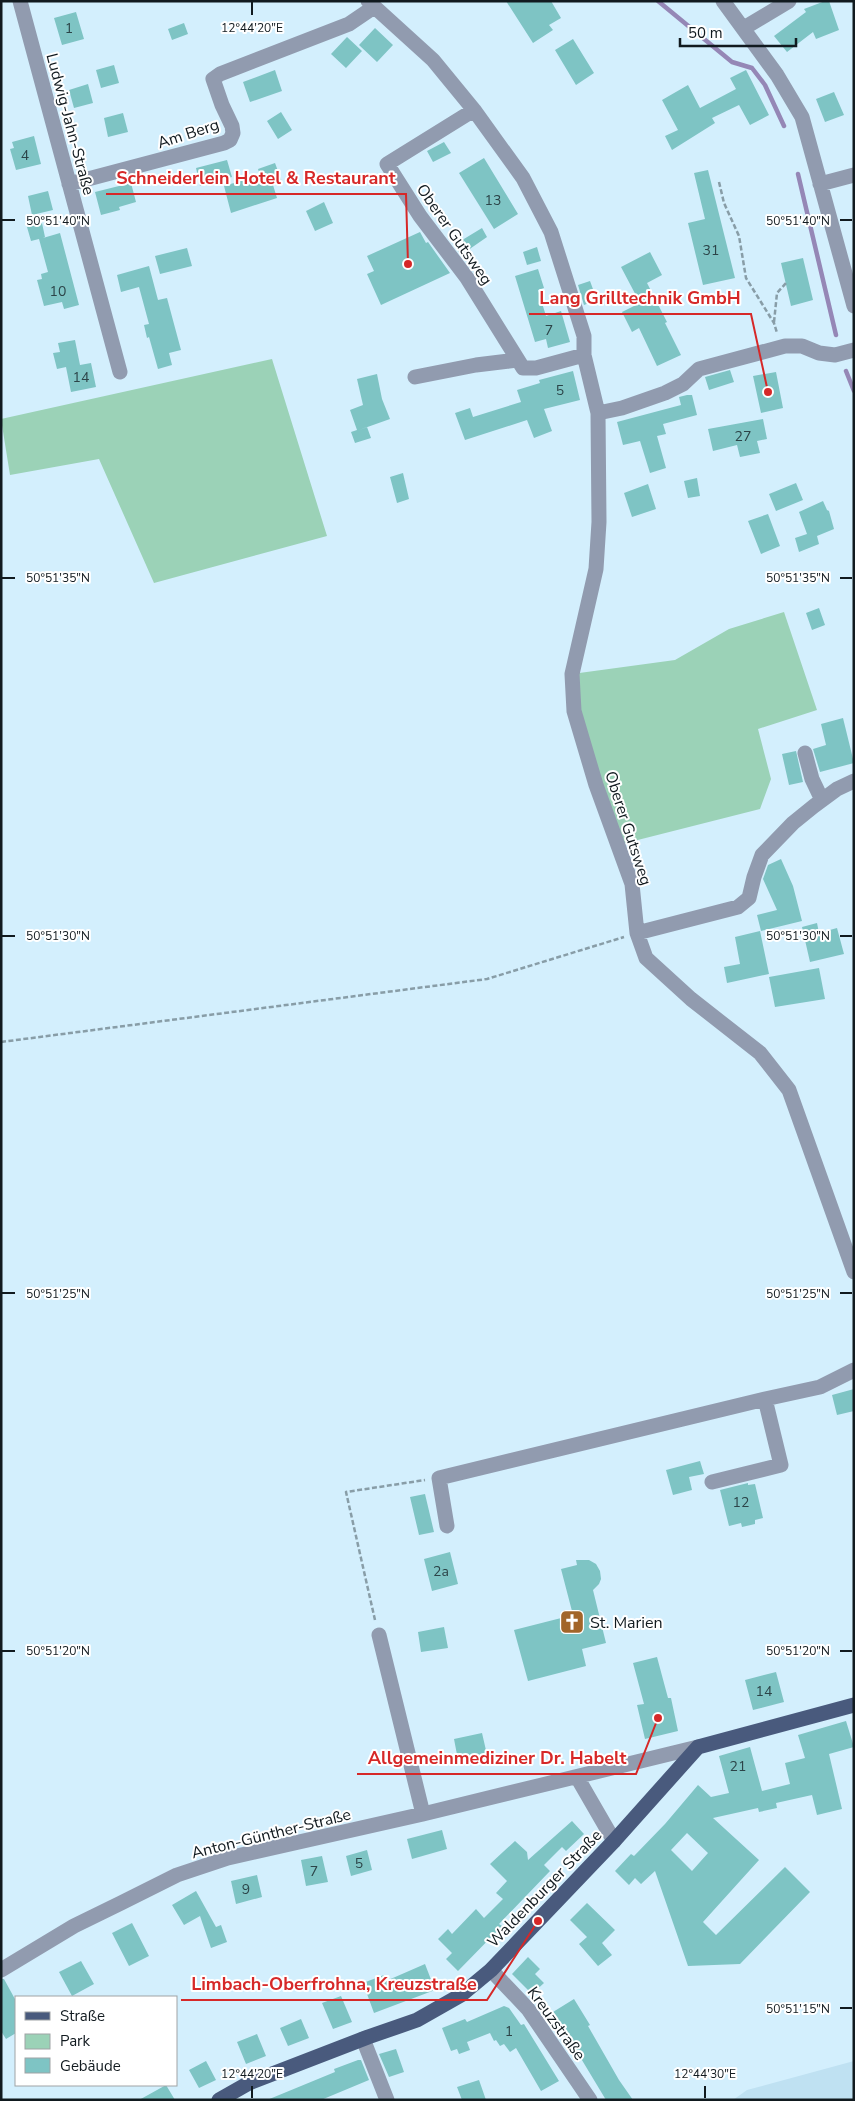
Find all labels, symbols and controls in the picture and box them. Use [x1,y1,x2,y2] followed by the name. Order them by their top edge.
[680,15,796,47] scale bar
[65,19,73,38] house number: 1
[221,20,283,36] text: 12°44'20"E
[688,23,723,43] text: 50 m
[41,51,100,198] street label: Ludwig-Jahn-Straße
[155,114,222,154] street label: Am Berg
[21,146,29,165] house number: 4
[106,161,406,194] callout: Schneiderlein Hotel & Restaurant
[116,166,396,190] text: Schneiderlein Hotel & Restaurant
[411,180,497,290] street label: Oberer Gutsweg
[485,191,501,210] house number: 13
[26,213,90,229] text: 50°51'40"N
[766,213,830,229] text: 50°51'40"N
[703,241,719,260] house number: 31
[529,281,751,314] callout: Lang Grilltechnik GmbH
[50,282,66,301] house number: 10
[539,286,741,310] text: Lang Grilltechnik GmbH
[545,321,553,340] house number: 7
[73,368,89,387] house number: 14
[556,381,564,400] house number: 5
[735,427,751,446] house number: 27
[26,570,90,586] text: 50°51'35"N
[766,570,830,586] text: 50°51'35"N
[599,768,657,888] street label: Oberer Gutsweg
[26,928,90,944] text: 50°51'30"N
[766,928,830,944] text: 50°51'30"N
[26,1286,90,1302] text: 50°51'25"N
[766,1286,830,1302] text: 50°51'25"N
[733,1493,749,1512] house number: 12
[433,1562,449,1581] house number: 2a
[559,1609,585,1635] church icon: St. Marien
[590,1612,663,1634] place label: St. Marien
[26,1643,90,1659] text: 50°51'20"N
[766,1643,830,1659] text: 50°51'20"N
[756,1682,772,1701] house number: 14
[357,1741,636,1774] callout: Allgemeinmediziner Dr. Habelt
[368,1746,626,1770] text: Allgemeinmediziner Dr. Habelt
[730,1757,746,1776] house number: 21
[189,1804,353,1864] street label: Anton-Günther-Straße
[483,1825,607,1953] street label: Waldenburger Straße
[355,1854,363,1873] house number: 5
[310,1862,318,1881] house number: 7
[242,1880,250,1899] house number: 9
[181,1967,487,2000] callout: Limbach-Oberfrohna, Kreuzstraße
[191,1972,477,1996] text: Limbach-Oberfrohna, Kreuzstraße
[522,1982,590,2065] street label: Kreuzstraße
[15,1996,178,2086] legend
[766,2001,830,2017] text: 50°51'15"N
[60,2006,105,2026] text: Straße
[505,2022,513,2041] house number: 1
[60,2031,90,2051] text: Park
[60,2056,121,2076] text: Gebäude
[221,2066,283,2082] text: 12°44'20"E
[674,2066,736,2082] text: 12°44'30"E

